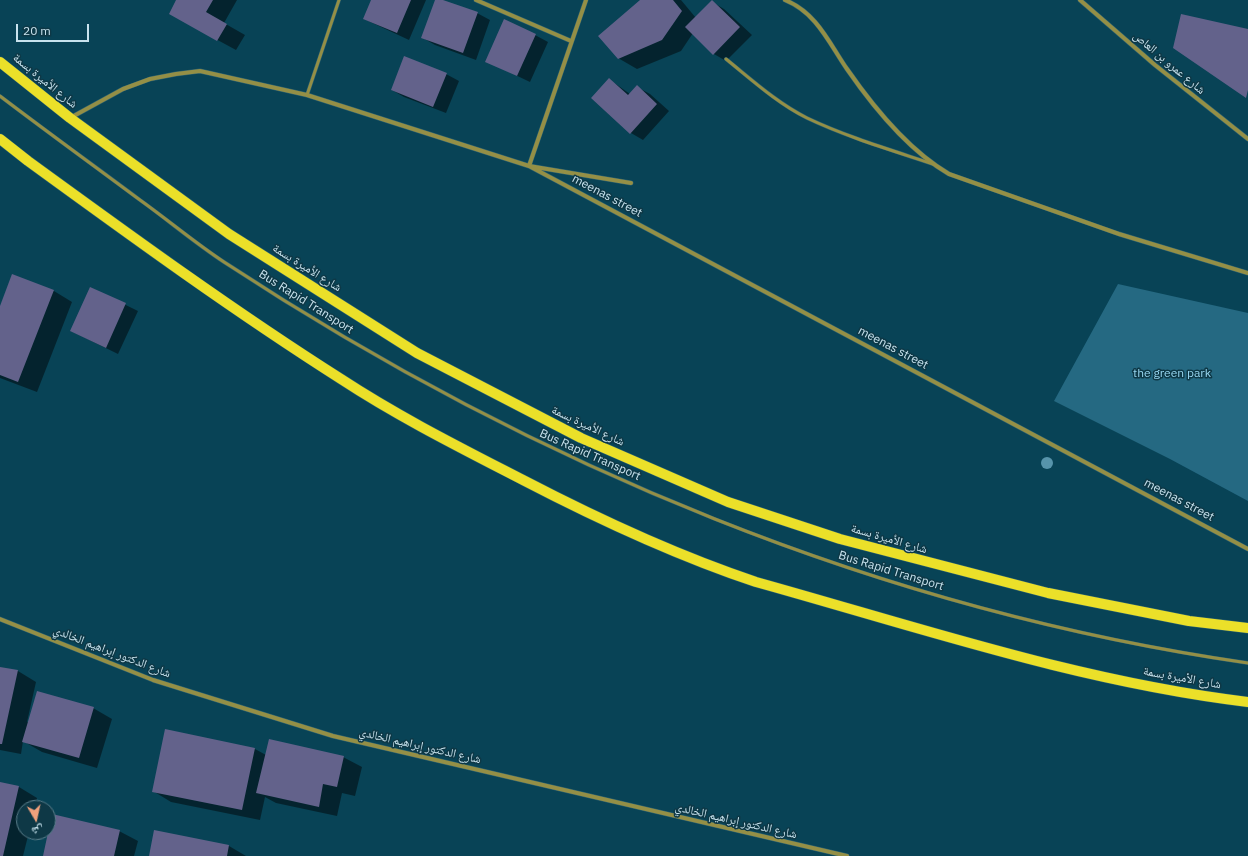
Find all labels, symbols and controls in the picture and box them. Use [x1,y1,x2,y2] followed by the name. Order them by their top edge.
[18,16,91,42] scale bar
[23,23,51,38] text: 20 m
[1130,29,1208,97] street label: شارع عمرو بن العاص
[10,51,80,111] street label: شارع الأميرة بسمة
[570,172,644,220] street label: meenas street
[270,241,344,295] street label: شارع الأميرة بسمة
[256,267,356,337] street label: Bus Rapid Transport
[856,324,930,372] street label: meenas street
[1133,367,1211,381] park label: the green park
[549,403,627,449] street label: شارع الأميرة بسمة
[537,426,643,484] street label: Bus Rapid Transport
[1142,476,1216,524] street label: meenas street
[849,521,929,557] street label: شارع الأميرة بسمة
[837,548,945,594] street label: Bus Rapid Transport
[51,623,173,681] street label: شارع الدكتور إبراهيم الخالدي
[1142,664,1222,692] street label: شارع الأميرة بسمة
[358,725,482,767] street label: شارع الدكتور إبراهيم الخالدي
[16,800,56,840] north arrow
[674,800,798,842] street label: شارع الدكتور إبراهيم الخالدي
[31,823,45,839] text: ش

